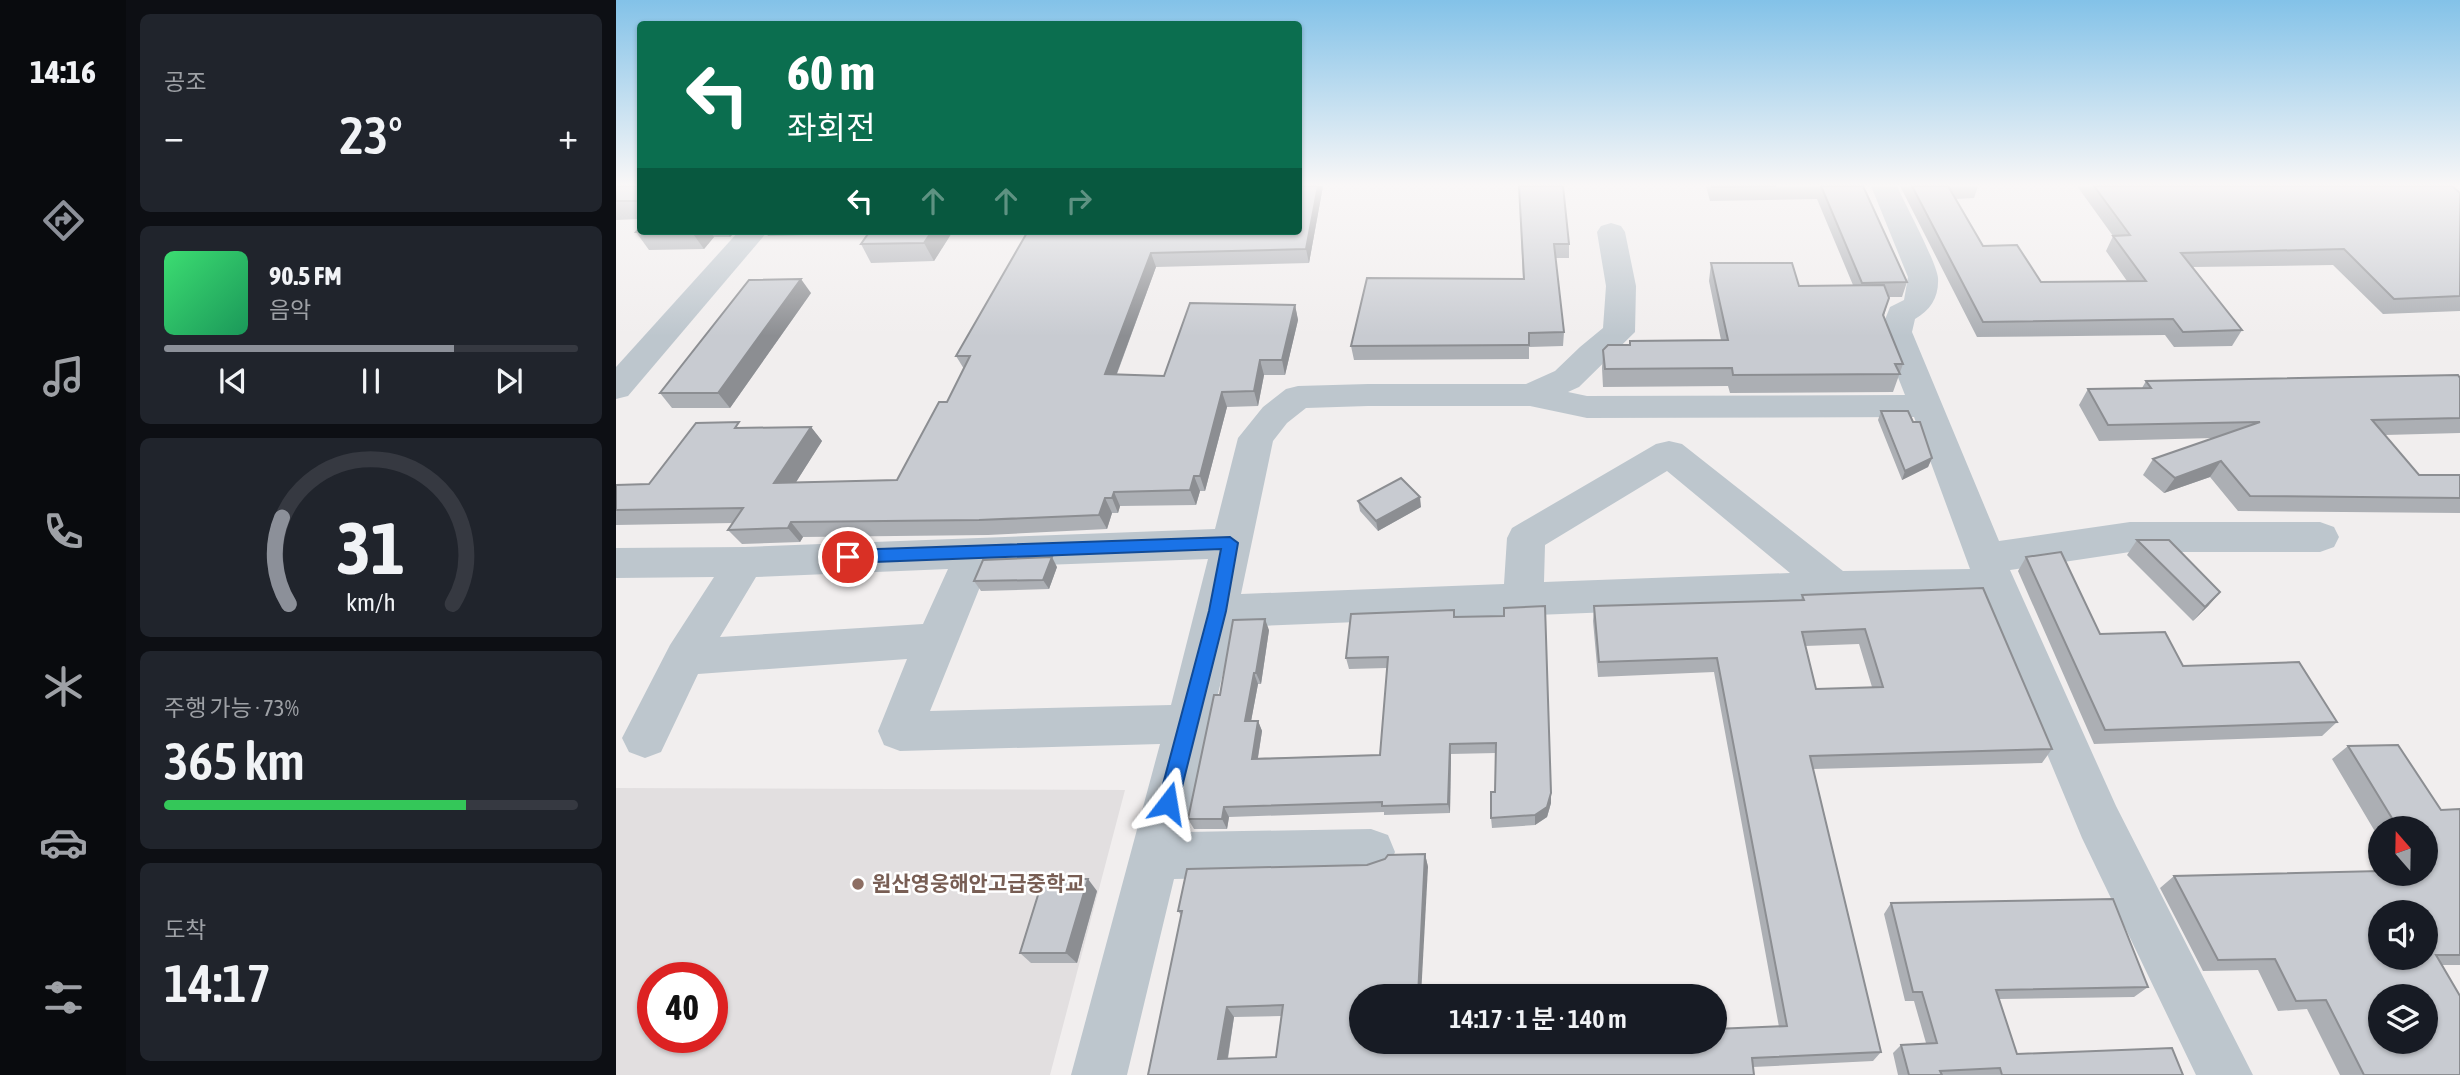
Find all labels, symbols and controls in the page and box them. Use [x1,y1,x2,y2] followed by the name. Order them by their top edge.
[787,44,875,100] text: 60 m
[672,49,763,140] icon: left
[30,53,96,90] text: 14:16
[164,69,206,95] text: 공조
[339,105,403,165] text: 23°
[787,109,875,146] text: 좌회전
[164,114,184,157] text: −
[558,114,578,157] text: +
[841,182,879,220] icon: left
[914,182,952,220] icon: ahead
[987,182,1025,220] icon: ahead
[1060,182,1098,220] icon: right
[39,196,88,245] icon: directions
[269,261,342,291] text: 90.5 FM
[269,297,311,323] text: 음악
[39,352,88,401] icon: music
[214,362,252,400] icon: previous
[352,362,390,400] icon: pause
[490,362,528,400] icon: next
[337,506,405,589] text: 31
[39,507,88,556] icon: phone
[818,527,878,587] pin
[829,538,867,576] icon: arrive
[346,587,396,615] text: km/h
[39,662,88,711] icon: climate
[164,695,299,721] text: 주행 가능 · 73%
[164,731,305,791] text: 365 km
[1131,766,1205,840] position arrow
[2368,816,2438,886] north arrow
[2368,816,2438,1054] map controls
[39,818,88,867] icon: car
[872,871,1085,895] place label: 원산영웅해안고급중학교
[850,876,866,892] marker: 원산영웅해안고급중학교
[2368,900,2438,970] button: sound
[164,917,206,943] text: 도착
[164,953,271,1013] text: 14:17
[637,962,728,1053] speed limit sign: 40
[39,973,88,1022] icon: filters
[2368,984,2438,1054] button: layers
[1449,1004,1627,1034] text: 14:17 · 1 분 · 140 m

